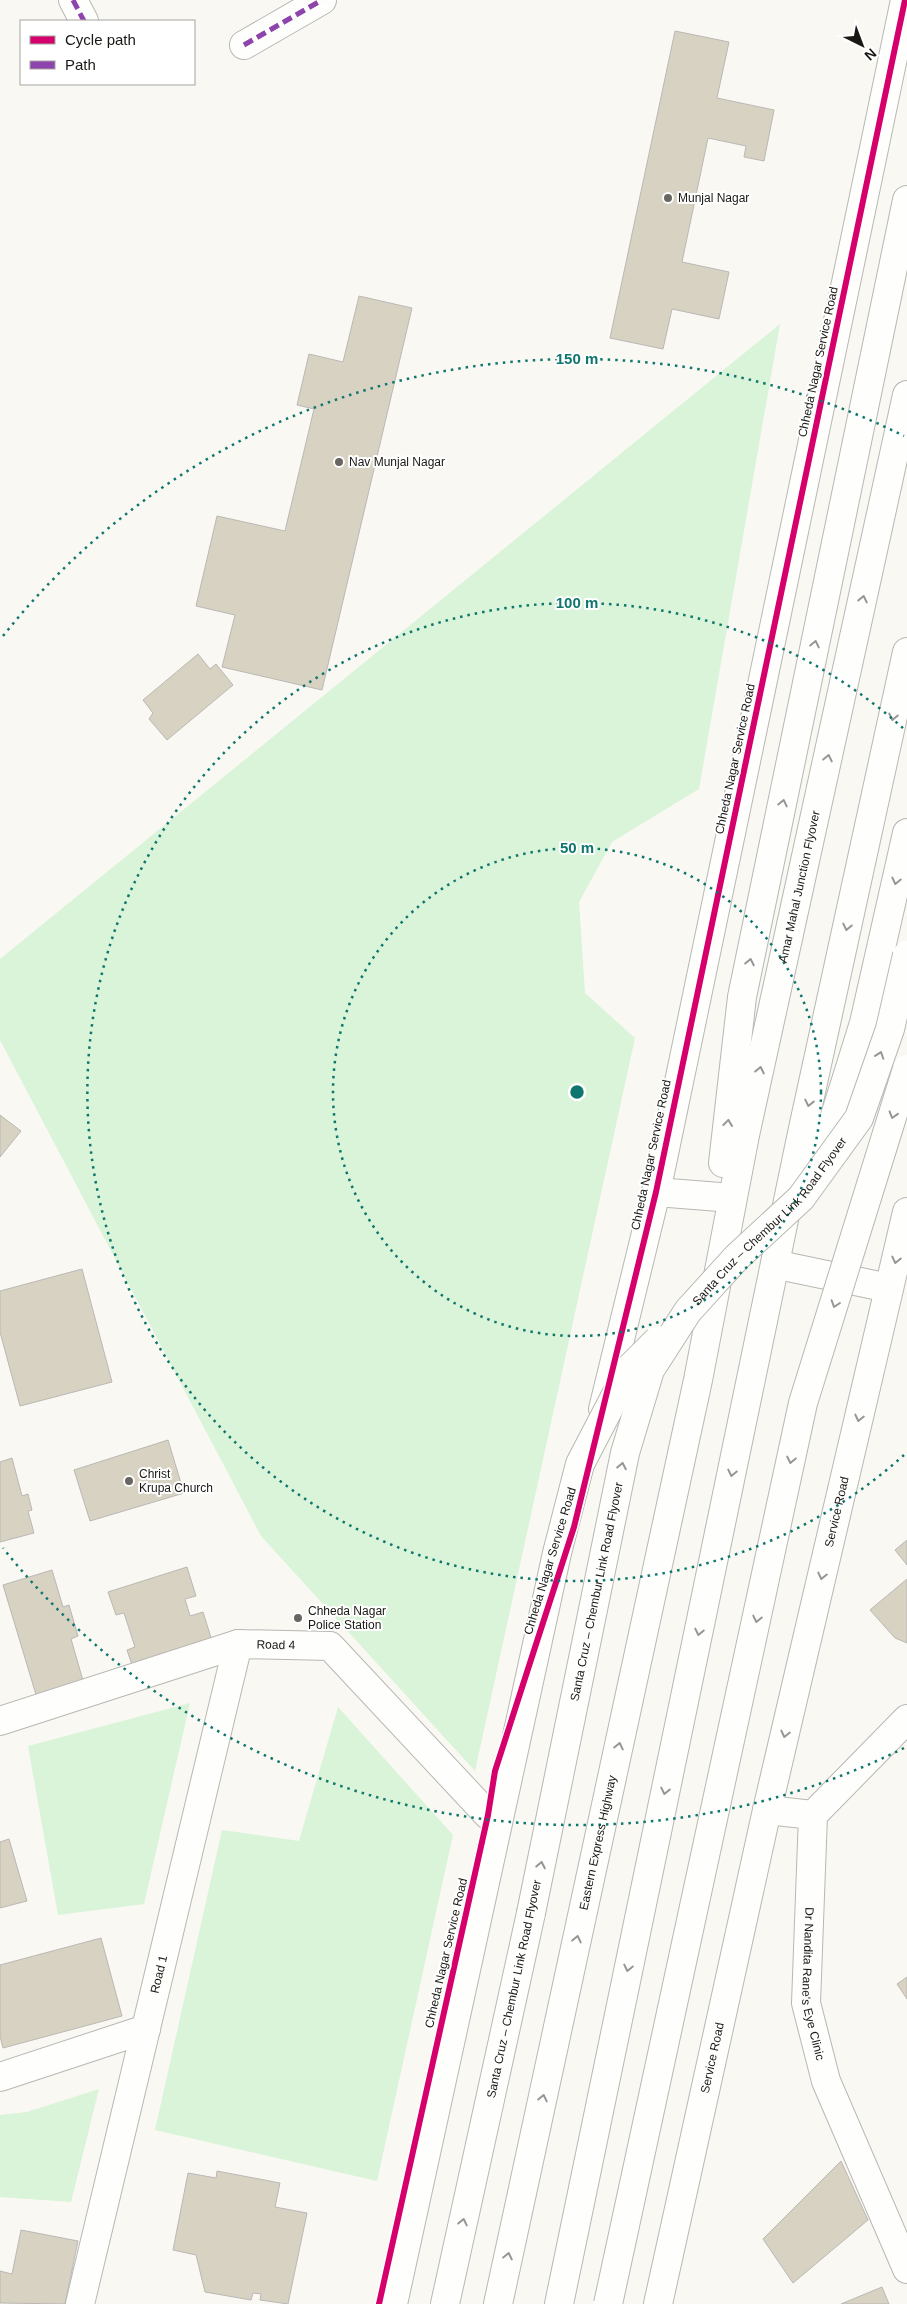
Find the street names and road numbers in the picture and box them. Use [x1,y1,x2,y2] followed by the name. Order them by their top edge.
[795,286,841,438] street label: Chheda Nagar Service Road
[712,683,758,835] street label: Chheda Nagar Service Road
[776,809,823,964] street label: Amar Mahal Junction Flyover
[628,1079,674,1231] street label: Chheda Nagar Service Road
[690,1135,850,1308] street label: Santa Cruz – Chembur Link Road Flyover
[822,1475,852,1549] street label: Service Road
[567,1481,626,1702] street label: Santa Cruz – Chembur Link Road Flyover
[521,1486,579,1636] street label: Chheda Nagar Service Road
[256,1637,296,1652] street label: Road 4
[576,1774,619,1911] street label: Eastern Express Highway
[422,1877,470,2029] street label: Chheda Nagar Service Road
[484,1879,544,2099] street label: Santa Cruz – Chembur Link Road Flyover
[799,1907,827,2062] street label: Dr Nandita Rane's Eye Clinic
[148,1954,170,1995] street label: Road 1
[698,2021,727,2095] street label: Service Road

